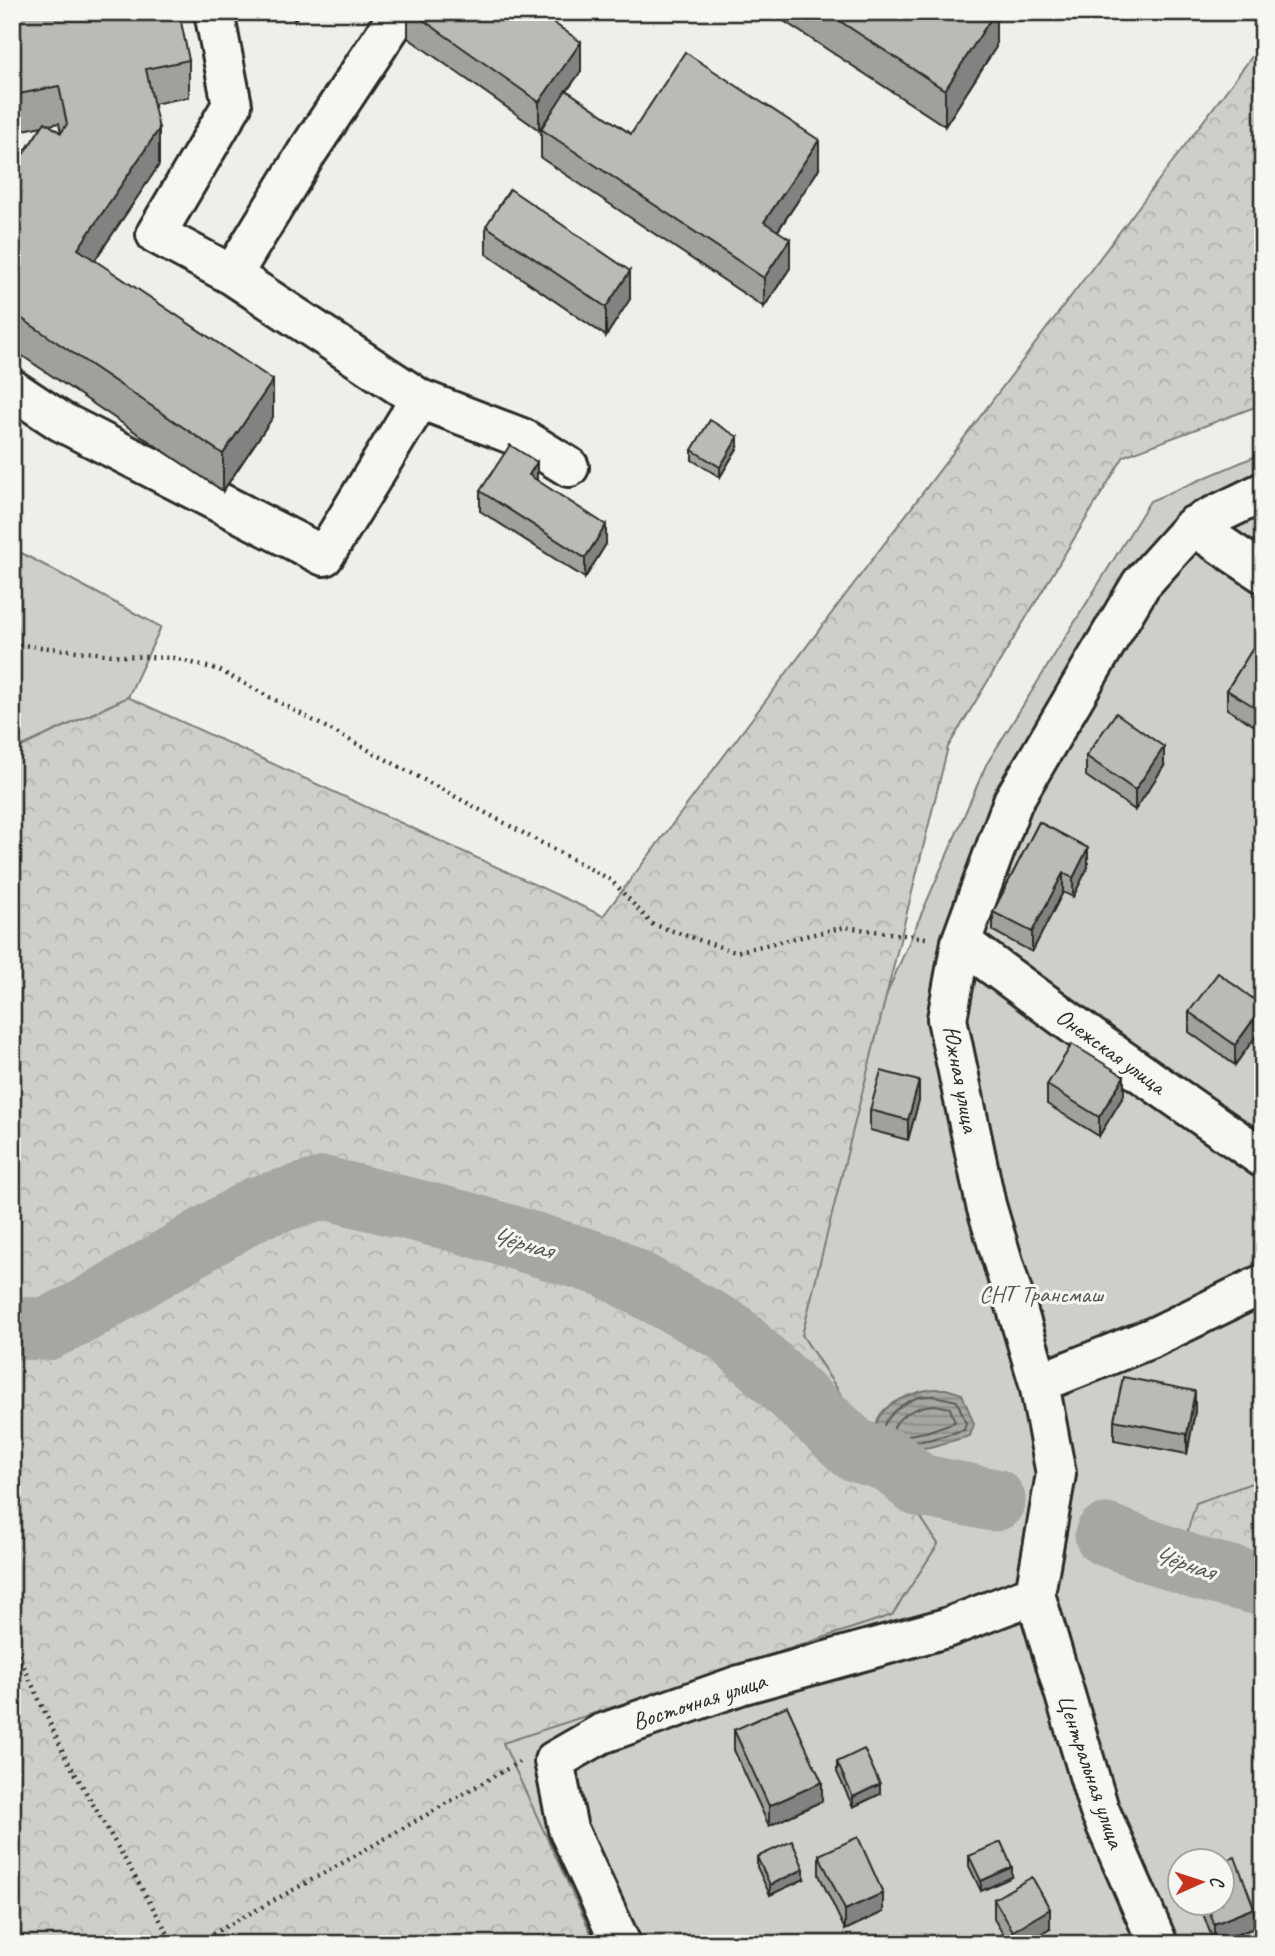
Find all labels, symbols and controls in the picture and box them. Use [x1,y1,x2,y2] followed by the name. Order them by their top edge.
[1050,1001,1174,1102] street label: Онежская улица
[936,1023,986,1136] street label: Южная улица
[488,1219,560,1267] water label: Чёрная
[979,1279,1104,1309] park label: СНТ Трансмаш
[1149,1537,1222,1589] water label: Чёрная
[628,1665,771,1737] street label: Восточная улица
[1051,1690,1132,1853] street label: Центральная улица
[1166,1848,1236,1918] north arrow
[1205,1876,1229,1889] text: С

